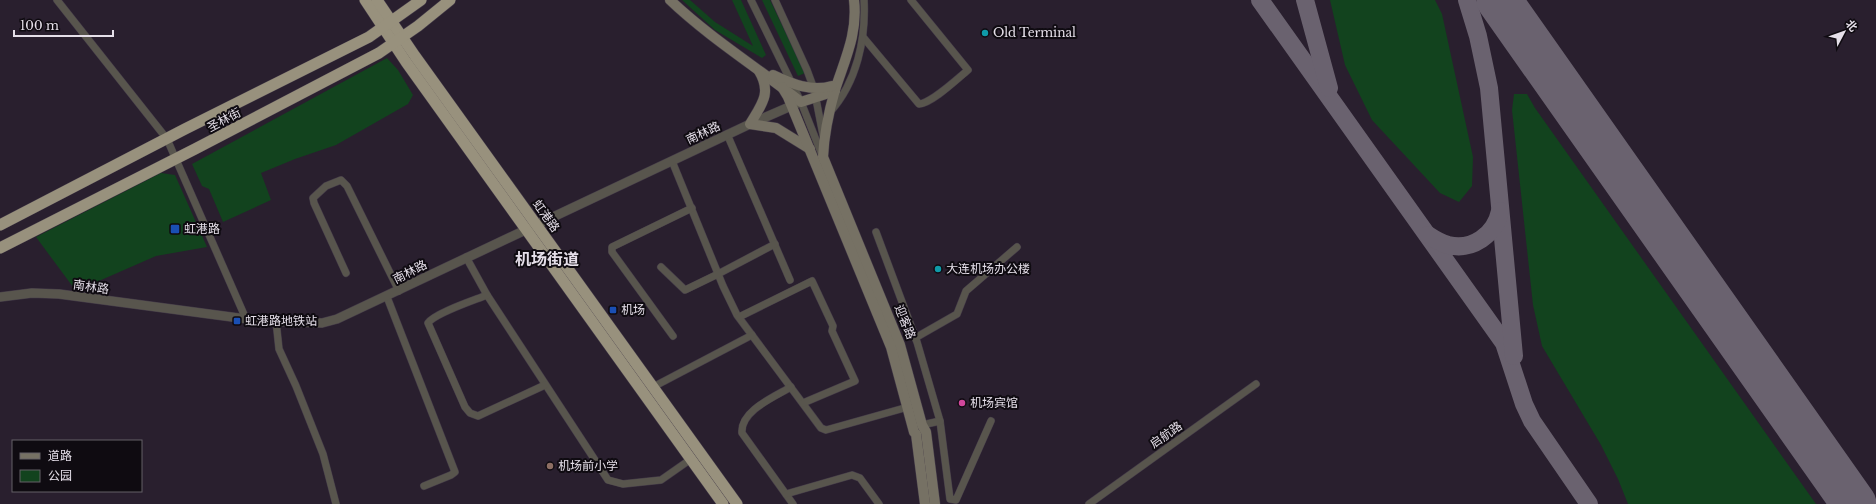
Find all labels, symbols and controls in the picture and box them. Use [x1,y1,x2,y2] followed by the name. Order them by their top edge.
[14,12,113,38] scale bar
[1824,12,1864,52] north arrow
[1843,17,1860,34] text: 北
[20,18,59,33] text: 100 m
[993,25,1076,40] place label: Old Terminal
[980,28,990,38] marker: Old Terminal
[204,104,243,135] street label: 圣林街
[683,118,722,147] street label: 南林路
[530,197,563,235] street label: 虹港路
[184,221,220,236] place label: 虹港路
[169,223,181,235] marker: 虹港路
[515,249,579,269] district label: 机场街道
[390,257,429,286] street label: 南林路
[946,261,1030,276] place label: 大连机场办公楼
[933,264,943,274] marker: 大连机场办公楼
[72,277,110,296] street label: 南林路
[621,302,645,317] place label: 机场
[892,302,919,341] street label: 迎客路
[608,305,618,315] marker: 机场
[245,313,317,328] place label: 虹港路地铁站
[232,316,242,326] marker: 虹港路地铁站
[970,395,1018,410] place label: 机场宾馆
[957,398,967,408] marker: 机场宾馆
[1147,418,1185,451] street label: 启航路
[12,440,142,492] legend
[48,448,72,463] text: 道路
[558,458,618,473] place label: 机场前小学
[545,461,555,471] marker: 机场前小学
[48,468,72,483] text: 公园

